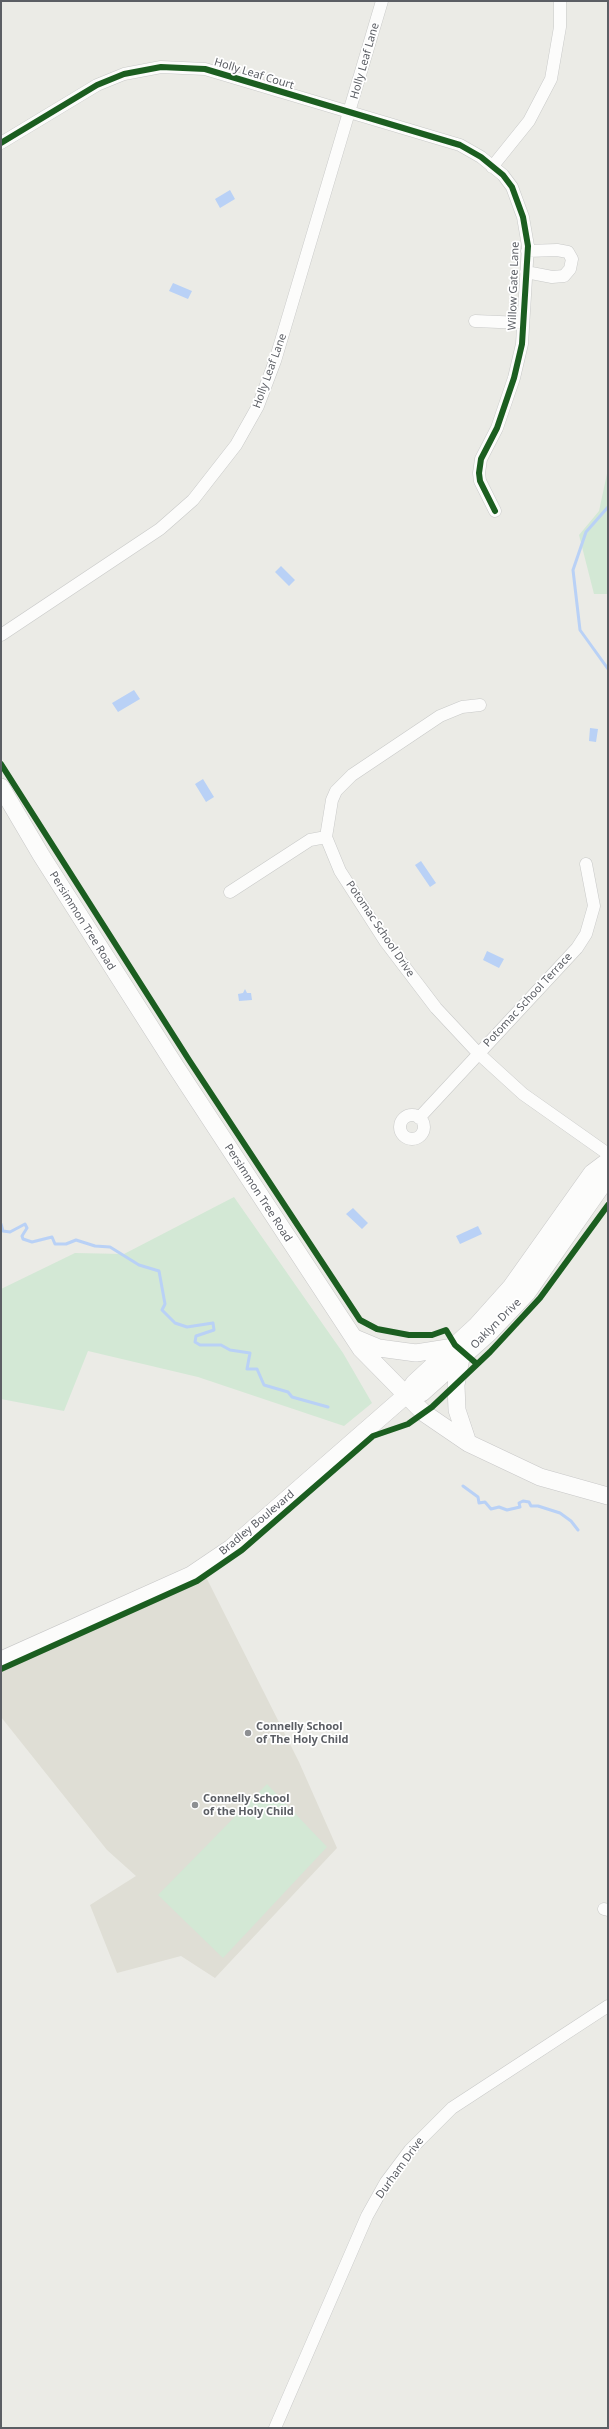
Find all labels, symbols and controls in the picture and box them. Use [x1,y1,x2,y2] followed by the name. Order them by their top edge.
[348,21,382,101] street label: Holly Leaf Lane
[213,56,295,92] street label: Holly Leaf Court
[506,241,522,331] street label: Willow Gate Lane
[250,332,290,410] street label: Holly Leaf Lane
[46,869,118,973] street label: Persimmon Tree Road
[343,879,417,979] street label: Potomac School Drive
[481,950,575,1050] street label: Potomac School Terrace
[221,1142,295,1244] street label: Persimmon Tree Road
[468,1296,524,1352] street label: Oaklyn Drive
[217,1488,297,1558] street label: Bradley Boulevard
[256,1720,348,1746] place label: Connelly School of The Holy Child
[243,1728,253,1738] marker: Connelly School of The Holy Child
[203,1792,294,1818] place label: Connelly School of the Holy Child
[190,1800,200,1810] marker: Connelly School of the Holy Child
[373,2135,427,2201] street label: Durham Drive

